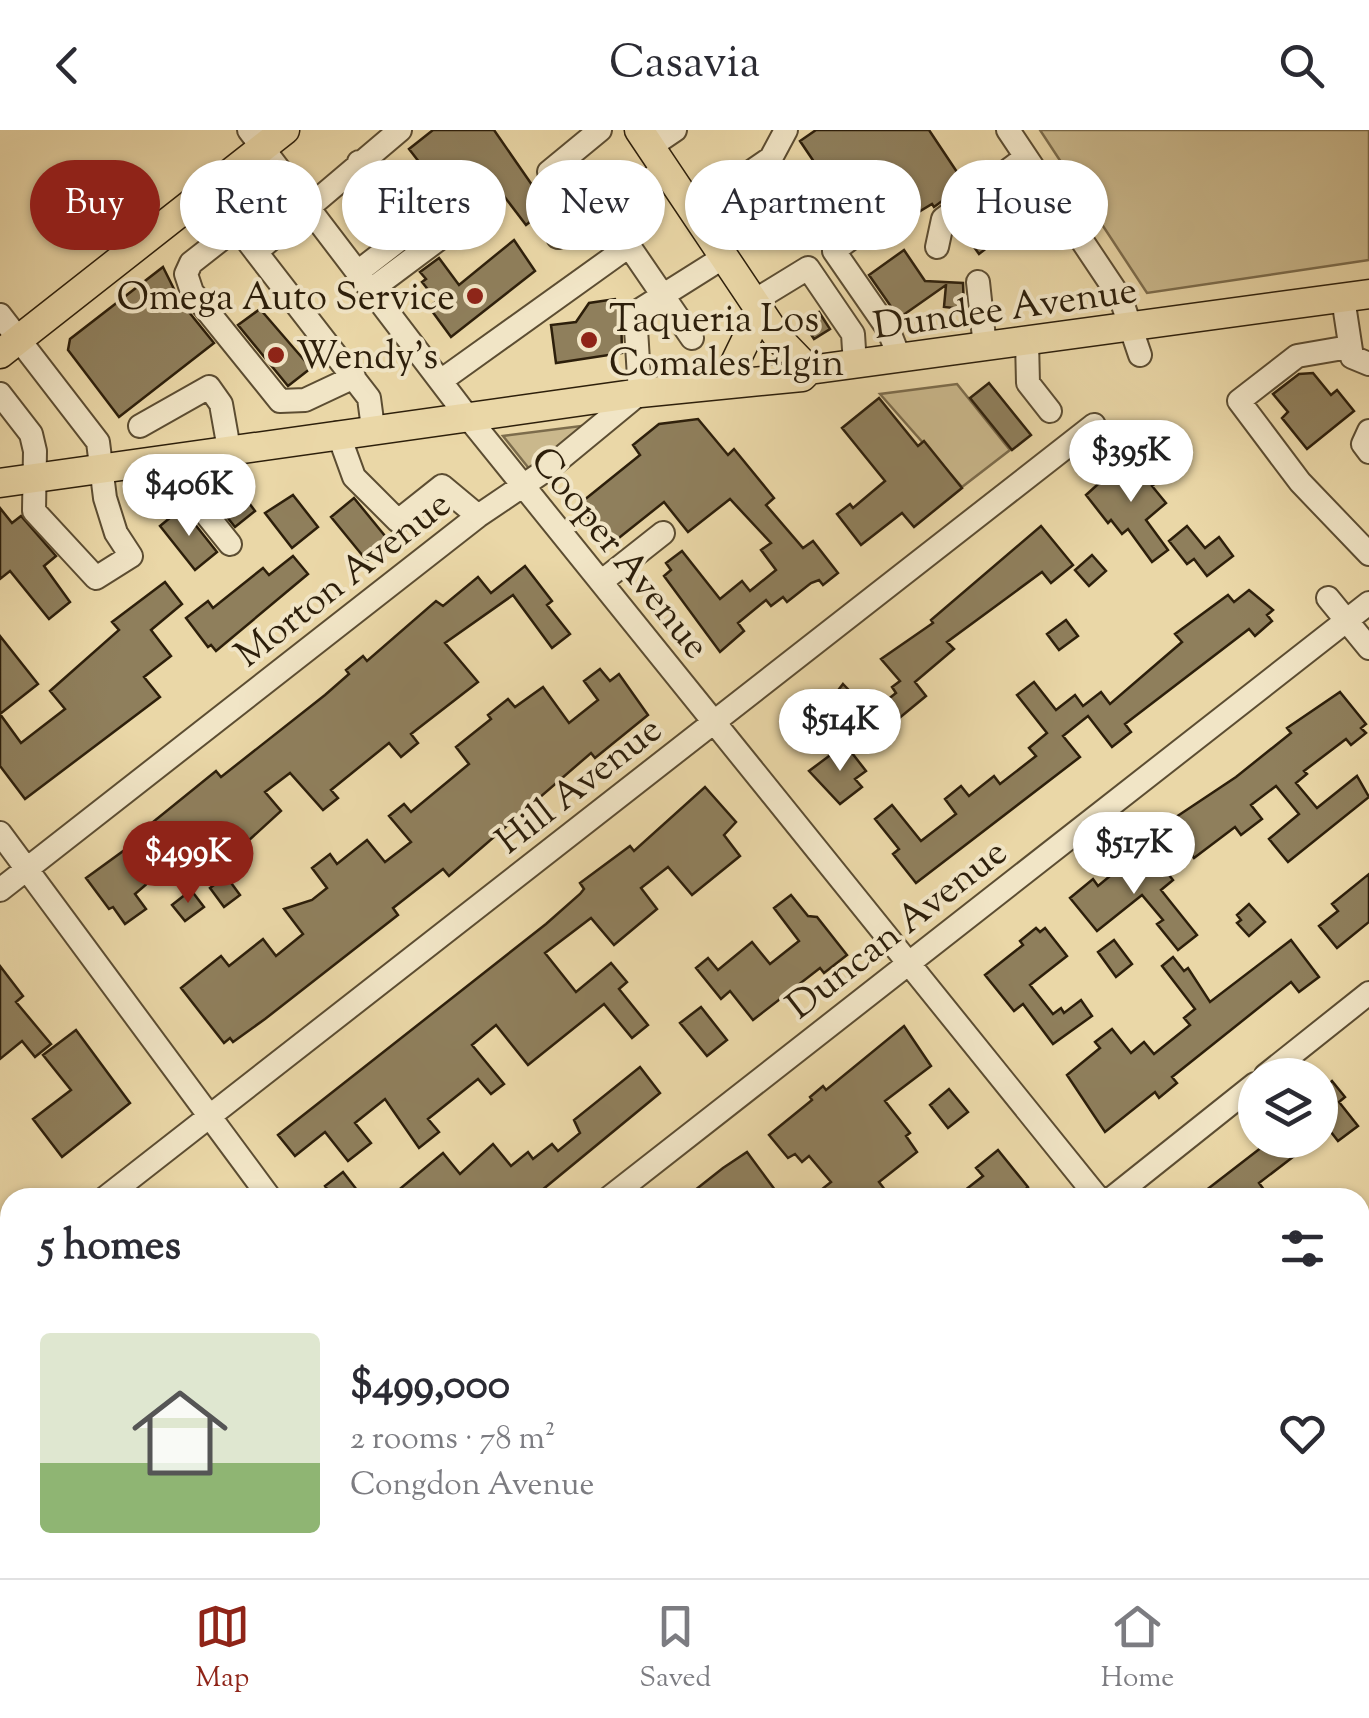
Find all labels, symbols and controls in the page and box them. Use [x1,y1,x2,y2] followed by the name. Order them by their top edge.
[609,33,760,98] text: Casavia
[40,38,95,93] icon: back
[1274,38,1329,93] icon: search
[30,160,160,250] chip: Buy
[180,160,322,250] chip: Rent
[342,160,506,250] chip: Filters
[526,160,665,250] chip: New
[685,160,921,250] chip: Apartment
[941,160,1108,250] chip: House
[870,266,1141,356] street label: Dundee Avenue
[116,273,455,327] place label: Omega Auto Service
[464,285,486,307] marker: Omega Auto Service
[609,295,844,393] place label: Taqueria Los Comales Elgin
[578,329,600,351] marker: Taqueria Los Comales Elgin
[296,332,438,386] place label: Wendy's
[265,344,287,366] marker: Wendy's
[1061,420,1201,505] pin: $395K
[1091,429,1171,475] text: $395K
[515,437,720,672] street label: Cooper Avenue
[119,454,259,539] pin: $406K
[145,463,233,509] text: $406K
[225,480,464,683] street label: Morton Avenue
[770,689,910,774] pin: $514K
[801,698,879,744] text: $514K
[486,705,675,869] street label: Hill Avenue
[1064,812,1204,897] pin: $517K
[118,821,258,906] pin: $499K
[1095,821,1173,867] text: $517K
[777,828,1020,1034] street label: Duncan Avenue
[144,830,232,876] text: $499K
[1238,1058,1338,1158] map controls
[1238,1058,1338,1158] button: layers
[40,1218,181,1278] text: 5 homes
[1275,1221,1330,1276] icon: filters
[350,1357,510,1417] text: $499,000
[120,1373,240,1493] icon: home
[1275,1406,1330,1461] icon: heart
[350,1417,556,1463] text: 2 rooms · 78 m²
[350,1463,594,1509] text: Congdon Avenue
[195,1599,250,1699] tab: Map
[639,1599,711,1699] tab: Saved
[1101,1599,1174,1699] tab: Home

